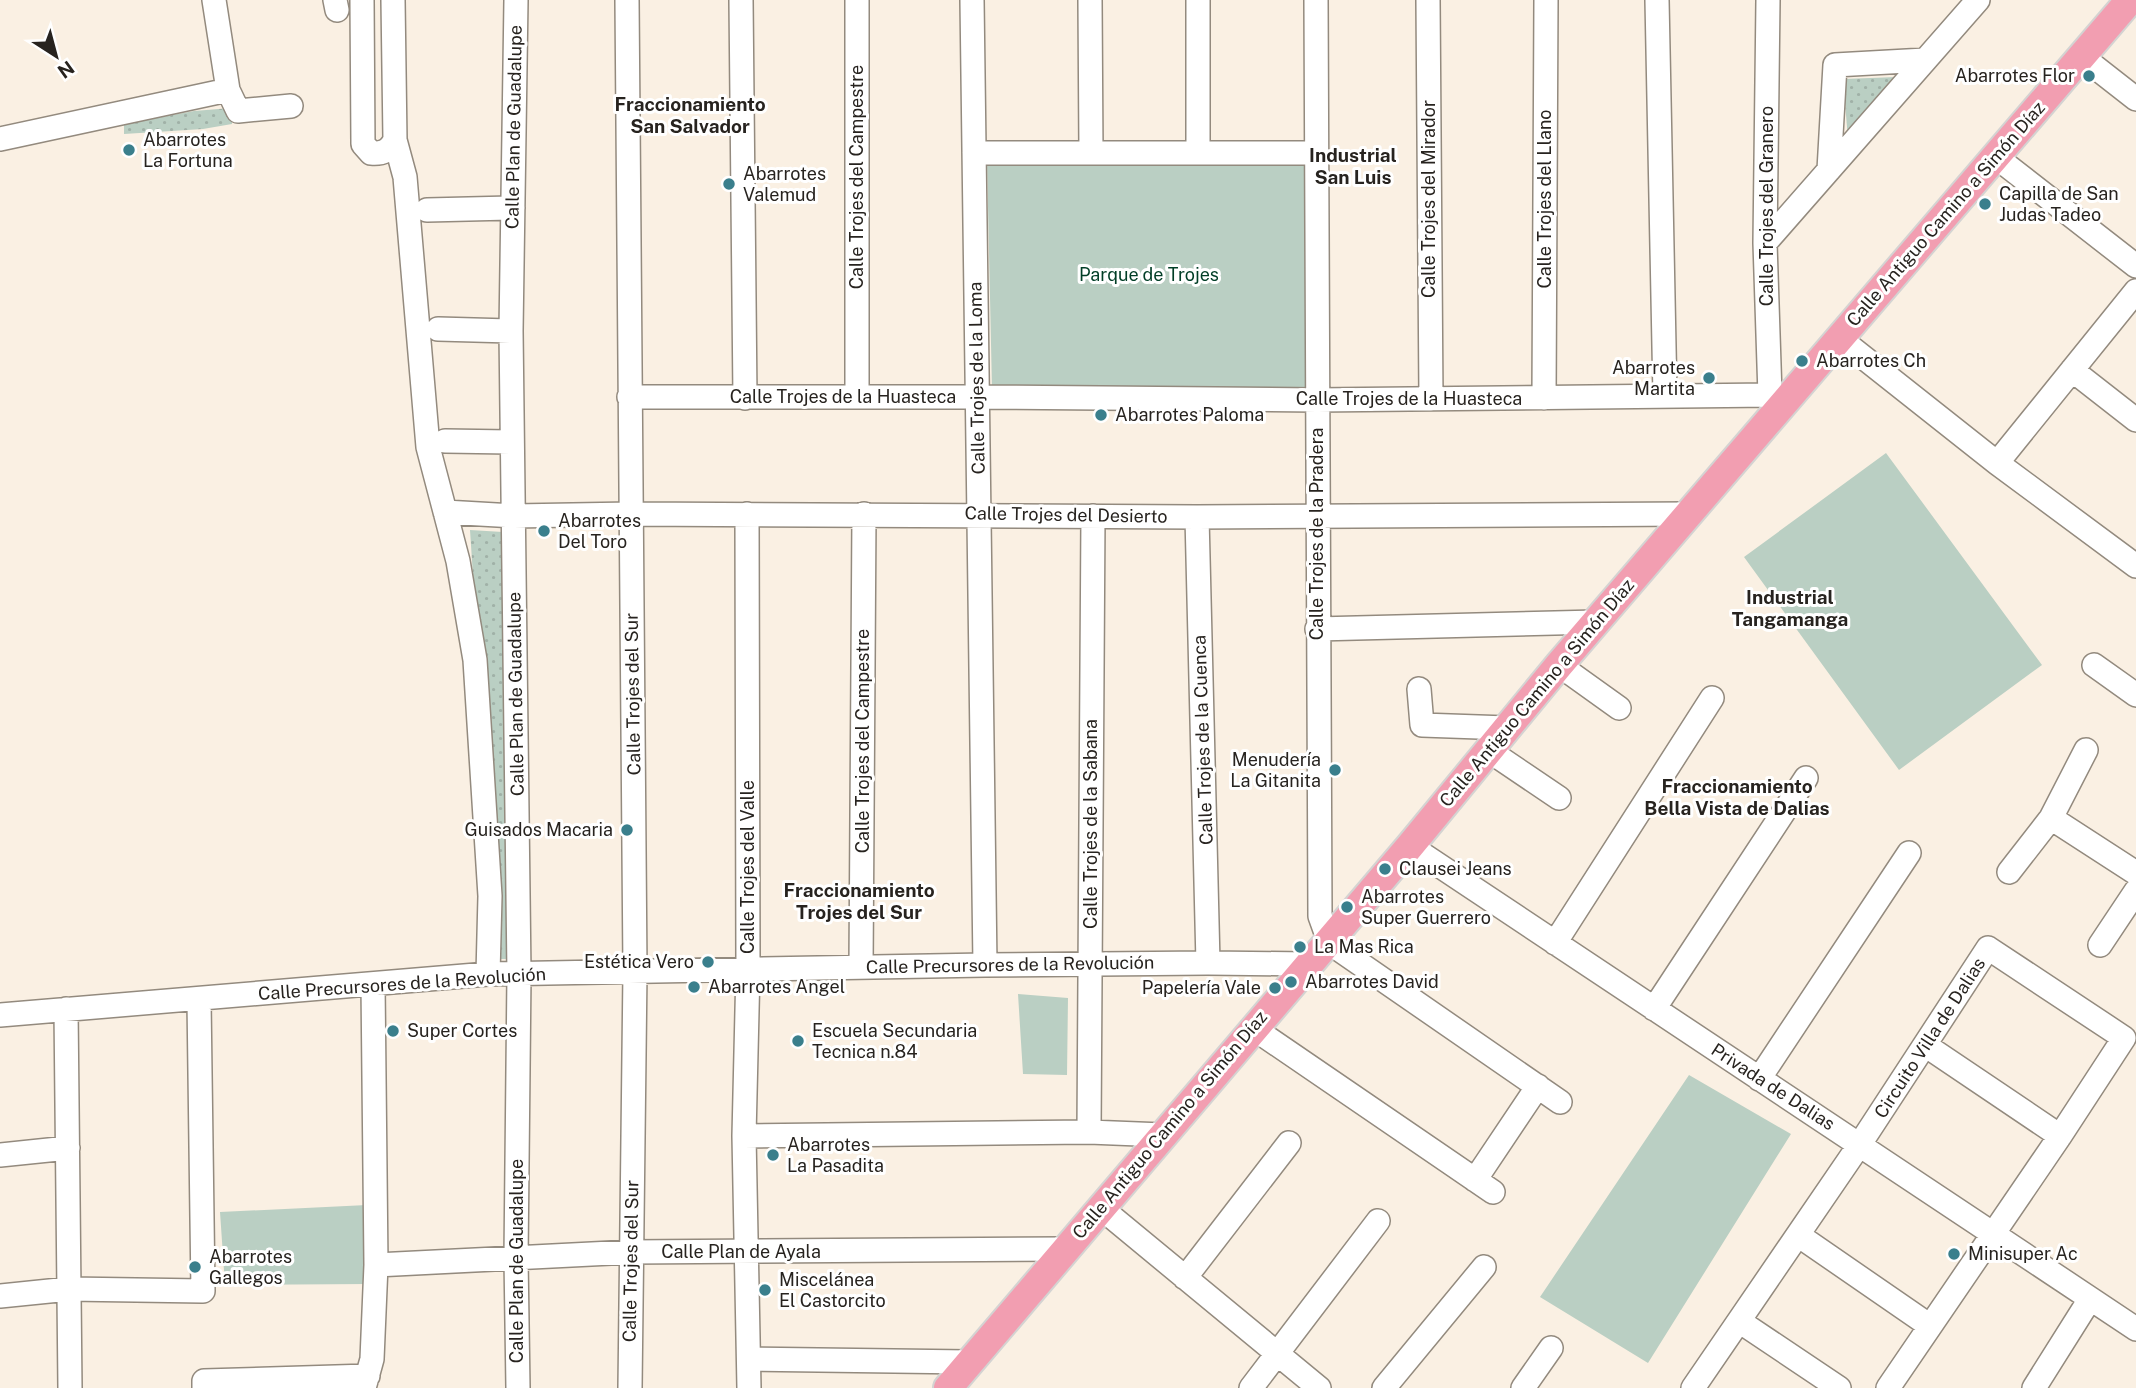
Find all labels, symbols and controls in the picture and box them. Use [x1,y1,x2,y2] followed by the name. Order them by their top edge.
[21,21,91,91] north arrow
[501,25,526,229] street label: Calle Plan de Guadalupe
[54,56,78,83] text: N
[846,65,867,289] street label: Calle Trojes del Campestre
[1955,65,2075,86] place label: Abarrotes Flor
[2081,68,2097,84] marker: Abarrotes Flor
[614,93,766,137] district label: Fraccionamiento San Salvador
[1842,97,2049,330] street label: Calle Antiguo Camino a Simón Díaz
[1418,100,1439,298] street label: Calle Trojes del Mirador
[1756,106,1777,306] street label: Calle Trojes del Granero
[1534,109,1555,289] street label: Calle Trojes del Llano
[143,129,233,171] place label: Abarrotes La Fortuna
[121,142,137,158] marker: Abarrotes La Fortuna
[1309,144,1397,188] district label: Industrial San Luis
[743,163,826,205] place label: Abarrotes Valemud
[721,176,737,192] marker: Abarrotes Valemud
[1999,183,2119,225] place label: Capilla de San Judas Tadeo
[1977,196,1993,212] marker: Capilla de San Judas Tadeo
[1079,264,1219,285] park label: Parque de Trojes
[964,282,989,475] street label: Calle Trojes de la Loma
[1816,350,1926,371] place label: Abarrotes Ch
[1794,353,1810,369] marker: Abarrotes Ch
[1612,357,1695,399] place label: Abarrotes Martita
[1701,370,1717,386] marker: Abarrotes Martita
[730,386,956,407] street label: Calle Trojes de la Huasteca
[1296,388,1522,409] street label: Calle Trojes de la Huasteca
[1115,404,1264,425] place label: Abarrotes Paloma
[1093,407,1109,423] marker: Abarrotes Paloma
[1306,428,1327,640] street label: Calle Trojes de la Pradera
[964,502,1168,527] street label: Calle Trojes del Desierto
[558,510,641,552] place label: Abarrotes Del Toro
[536,523,552,539] marker: Abarrotes Del Toro
[1435,574,1638,811] street label: Calle Antiguo Camino a Simón Díaz
[1732,586,1848,630] district label: Industrial Tangamanga
[503,592,528,796] street label: Calle Plan de Guadalupe
[621,613,644,775] street label: Calle Trojes del Sur
[852,629,873,853] street label: Calle Trojes del Campestre
[1188,635,1217,845] street label: Calle Trojes de la Cuenca
[1080,719,1101,929] street label: Calle Trojes de la Sabana
[1230,749,1321,791] place label: Menudería La Gitanita
[1327,762,1343,778] marker: Menudería La Gitanita
[1644,775,1830,819] district label: Fraccionamiento Bella Vista de Dalias
[737,780,758,954] street label: Calle Trojes del Valle
[465,819,613,840] place label: Guisados Macaria
[619,822,635,838] marker: Guisados Macaria
[1399,858,1512,879] place label: Clausei Jeans
[1377,861,1393,877] marker: Clausei Jeans
[783,879,935,923] district label: Fraccionamiento Trojes del Sur
[1361,886,1491,928] place label: Abarrotes Super Guerrero
[1339,899,1355,915] marker: Abarrotes Super Guerrero
[1314,936,1414,957] place label: La Mas Rica
[1292,939,1308,955] marker: La Mas Rica
[584,951,694,972] place label: Estética Vero
[866,951,1154,978] street label: Calle Precursores de la Revolución
[700,954,716,970] marker: Estética Vero
[1870,954,1989,1122] street label: Circuito Villa de Dalias
[257,963,547,1004] street label: Calle Precursores de la Revolución
[1305,971,1439,992] place label: Abarrotes David
[1283,974,1299,990] marker: Abarrotes David
[708,976,845,997] place label: Abarrotes Angel
[1142,977,1261,998] place label: Papelería Vale
[686,979,702,995] marker: Abarrotes Angel
[1267,980,1283,996] marker: Papelería Vale
[1068,1006,1271,1243] street label: Calle Antiguo Camino a Simón Díaz
[407,1020,517,1041] place label: Super Cortes
[812,1020,977,1062] place label: Escuela Secundaria Tecnica n.84
[385,1023,401,1039] marker: Super Cortes
[790,1033,806,1049] marker: Escuela Secundaria Tecnica n.84
[1708,1039,1839,1134] street label: Privada de Dalias
[787,1134,884,1176] place label: Abarrotes La Pasadita
[765,1147,781,1163] marker: Abarrotes La Pasadita
[506,1159,527,1363] street label: Calle Plan de Guadalupe
[619,1180,642,1342] street label: Calle Trojes del Sur
[661,1241,821,1262] street label: Calle Plan de Ayala
[1968,1243,2078,1264] place label: Minisuper Ac
[209,1246,292,1288] place label: Abarrotes Gallegos
[1946,1246,1962,1262] marker: Minisuper Ac
[187,1259,203,1275] marker: Abarrotes Gallegos
[779,1269,886,1311] place label: Miscelánea El Castorcito
[757,1282,773,1298] marker: Miscelánea El Castorcito

